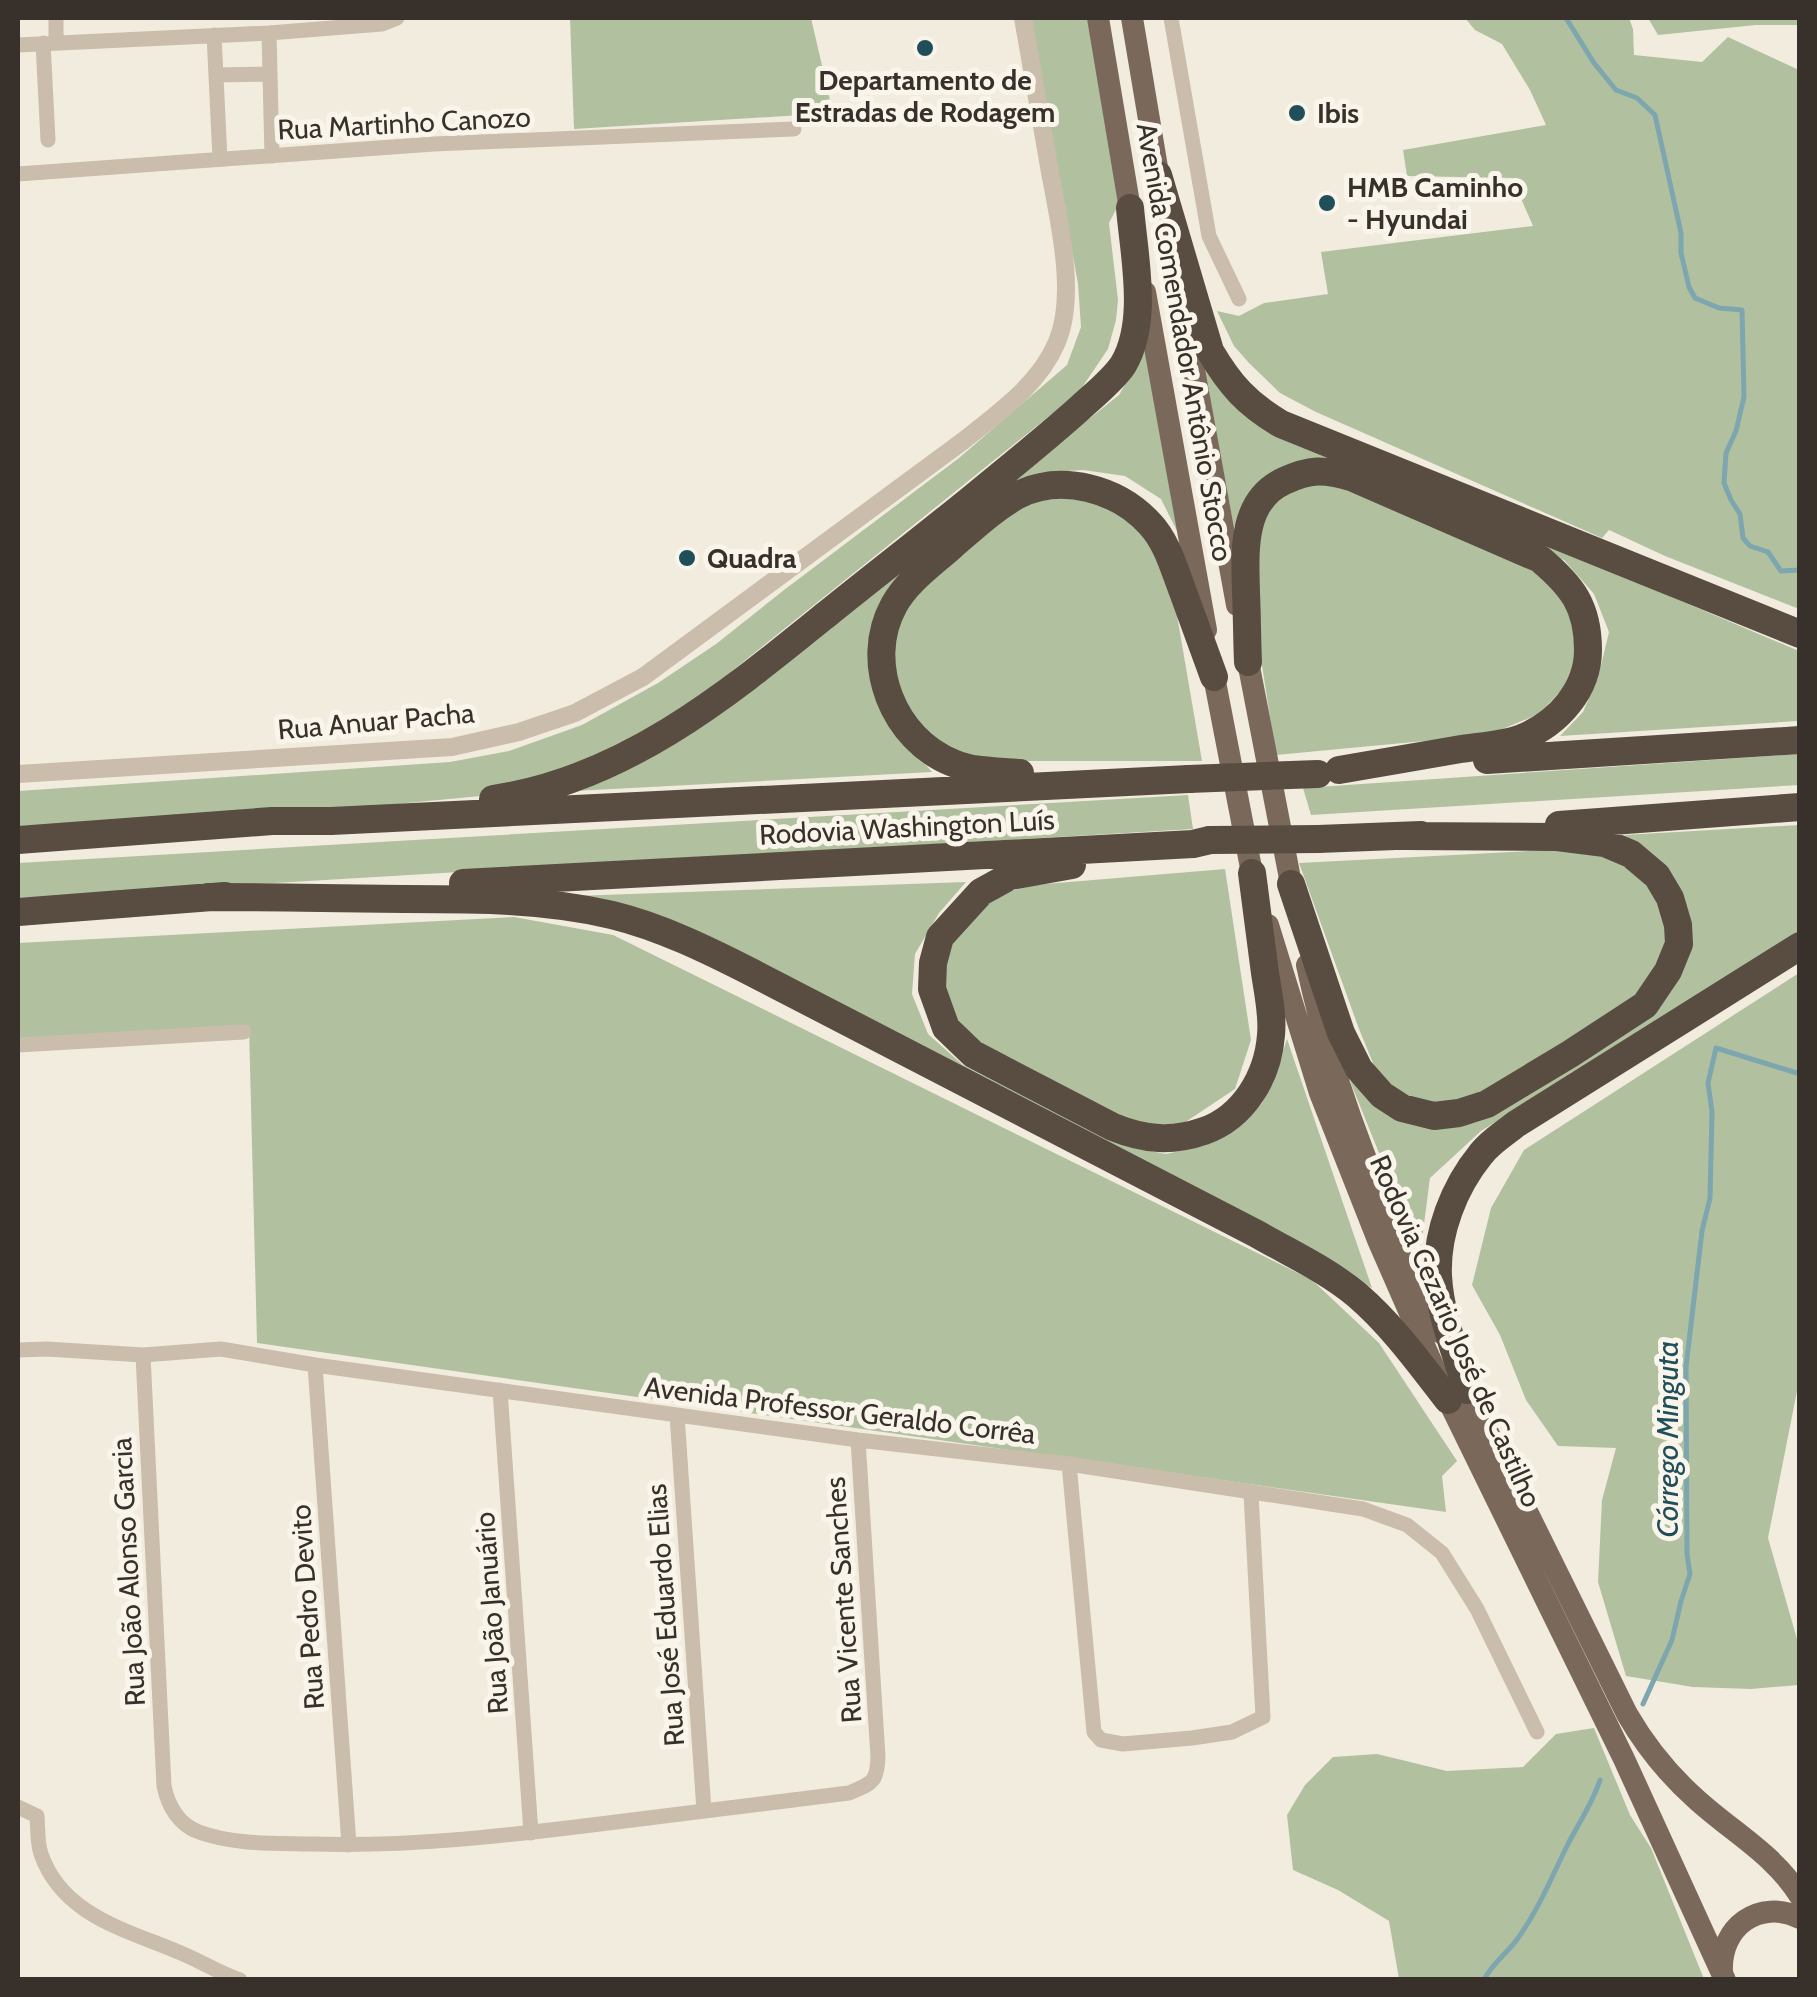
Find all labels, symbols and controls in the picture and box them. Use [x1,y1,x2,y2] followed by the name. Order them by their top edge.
[914,37,936,59] marker: Departamento de Estradas de Rodagem
[795,63,1055,129] place label: Departamento de Estradas de Rodagem
[1317,96,1359,130] place label: Ibis
[277,99,531,147] street label: Rua Martinho Canozo
[1286,102,1308,124] marker: Ibis
[1130,120,1240,564] street label: Avenida Comendador Antônio Stocco
[1347,170,1523,236] place label: HMB Caminho - Hyundai
[1316,192,1338,214] marker: HMB Caminho - Hyundai
[707,541,797,575] place label: Quadra
[676,547,698,569] marker: Quadra
[276,695,476,747] street label: Rua Anuar Pacha
[758,802,1056,852] street label: Rodovia Washington Luís
[1363,1150,1549,1512] street label: Rodovia Cezario José de Castilho
[1649,1340,1686,1538] water label: Córrego Minguta
[643,1369,1038,1451] street label: Avenida Professor Geraldo Corrêa
[104,1436,152,1707] street label: Rua João Alonso Garcia
[817,1476,869,1724] street label: Rua Vicente Sanches
[639,1483,691,1747] street label: Rua José Eduardo Elias
[283,1503,331,1711] street label: Rua Pedro Devito
[467,1511,515,1715] street label: Rua João Januário

